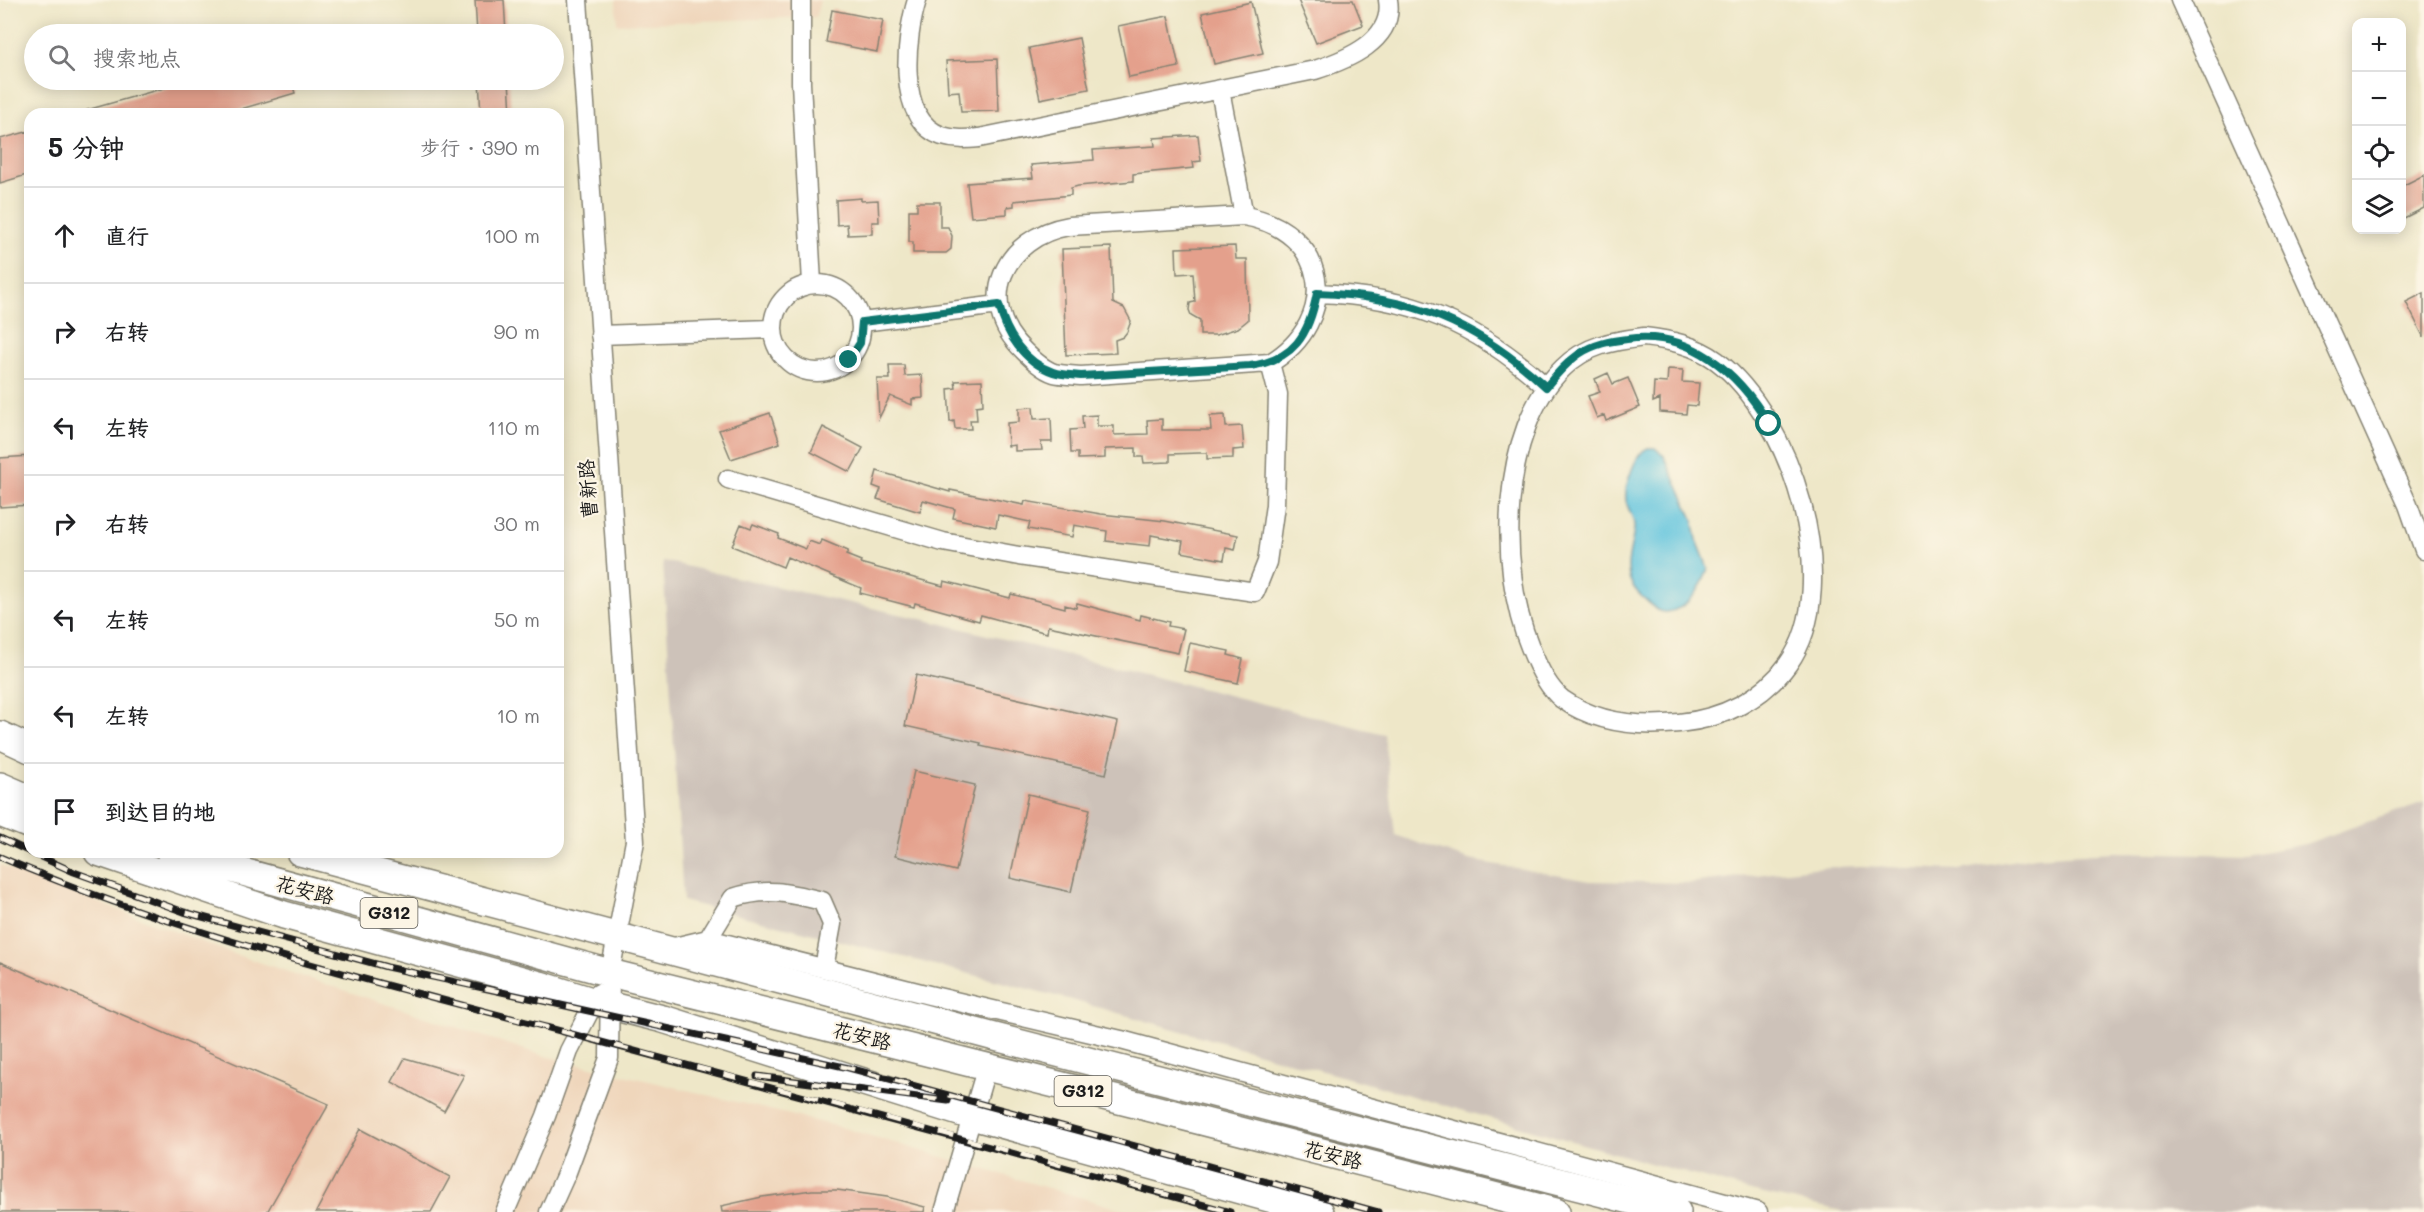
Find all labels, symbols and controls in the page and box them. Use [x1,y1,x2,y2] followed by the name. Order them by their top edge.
[2352,18,2406,234] map controls
[2352,18,2406,72] button: +
[24,24,564,90] search box
[45,41,78,74] icon: search
[93,43,181,72] text: 搜索地点
[2352,72,2406,126] button: −
[2352,126,2406,180] button: locate
[48,130,125,164] text: 5 分钟
[420,134,540,160] text: 步行 · 390 m
[2352,180,2406,234] button: layers
[48,219,81,252] icon: ahead
[105,221,149,250] text: 直行
[484,222,540,248] text: 100 m
[48,315,81,348] icon: right
[105,317,149,346] text: 右转
[494,318,540,344] text: 90 m
[835,346,861,372] route end
[1755,410,1781,436] route start
[48,411,81,444] icon: left
[105,413,149,442] text: 左转
[487,414,540,440] text: 110 m
[572,457,602,520] street label: 曹新路
[48,507,81,540] icon: right
[105,509,149,538] text: 右转
[494,510,540,536] text: 30 m
[48,603,81,636] icon: left
[105,605,149,634] text: 左转
[494,606,540,632] text: 50 m
[48,699,81,732] icon: left
[105,701,149,730] text: 左转
[496,702,540,728] text: 10 m
[48,795,81,828] icon: arrive
[105,797,215,826] text: 到达目的地
[273,869,339,910] street label: 花安路
[360,898,418,928] road number: G312
[830,1015,895,1055] street label: 花安路
[1054,1076,1112,1106] road number: G312
[1301,1134,1366,1174] street label: 花安路

